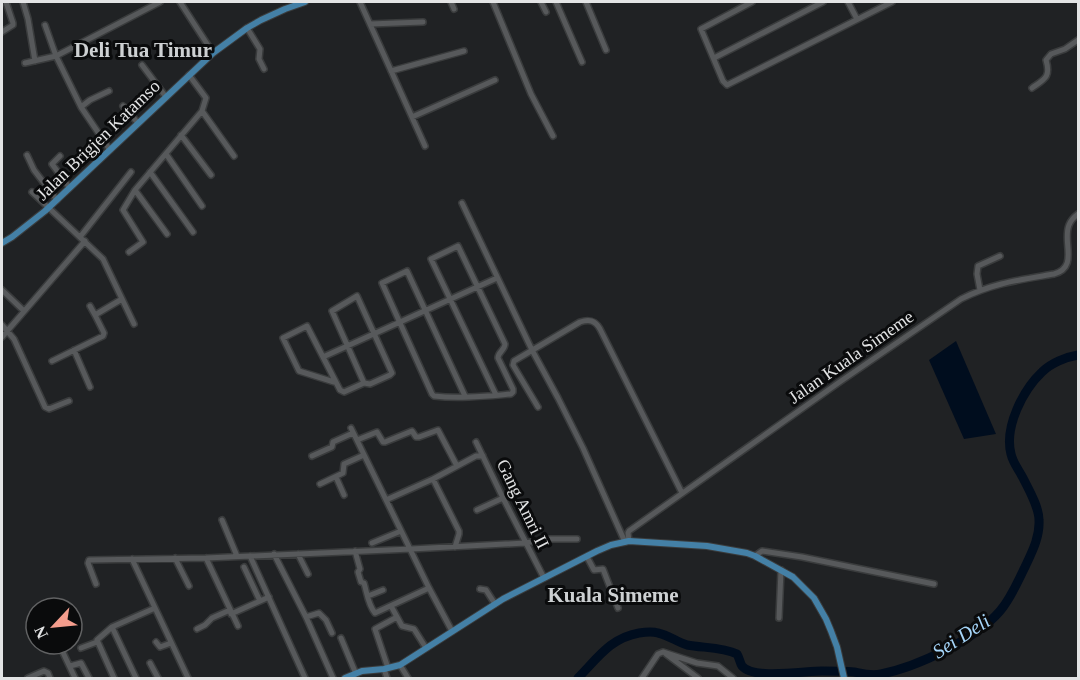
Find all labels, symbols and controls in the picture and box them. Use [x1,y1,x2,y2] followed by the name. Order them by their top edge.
[74,38,212,62] district label: Deli Tua Timur
[32,76,164,204] street label: Jalan Brigjen Katamso
[785,306,917,408] street label: Jalan Kuala Simeme
[493,456,553,552] street label: Gang Amri II
[547,583,679,607] district label: Kuala Simeme
[24,596,84,656] north arrow
[928,609,994,663] water label: Sei Deli
[31,623,51,641] text: N

